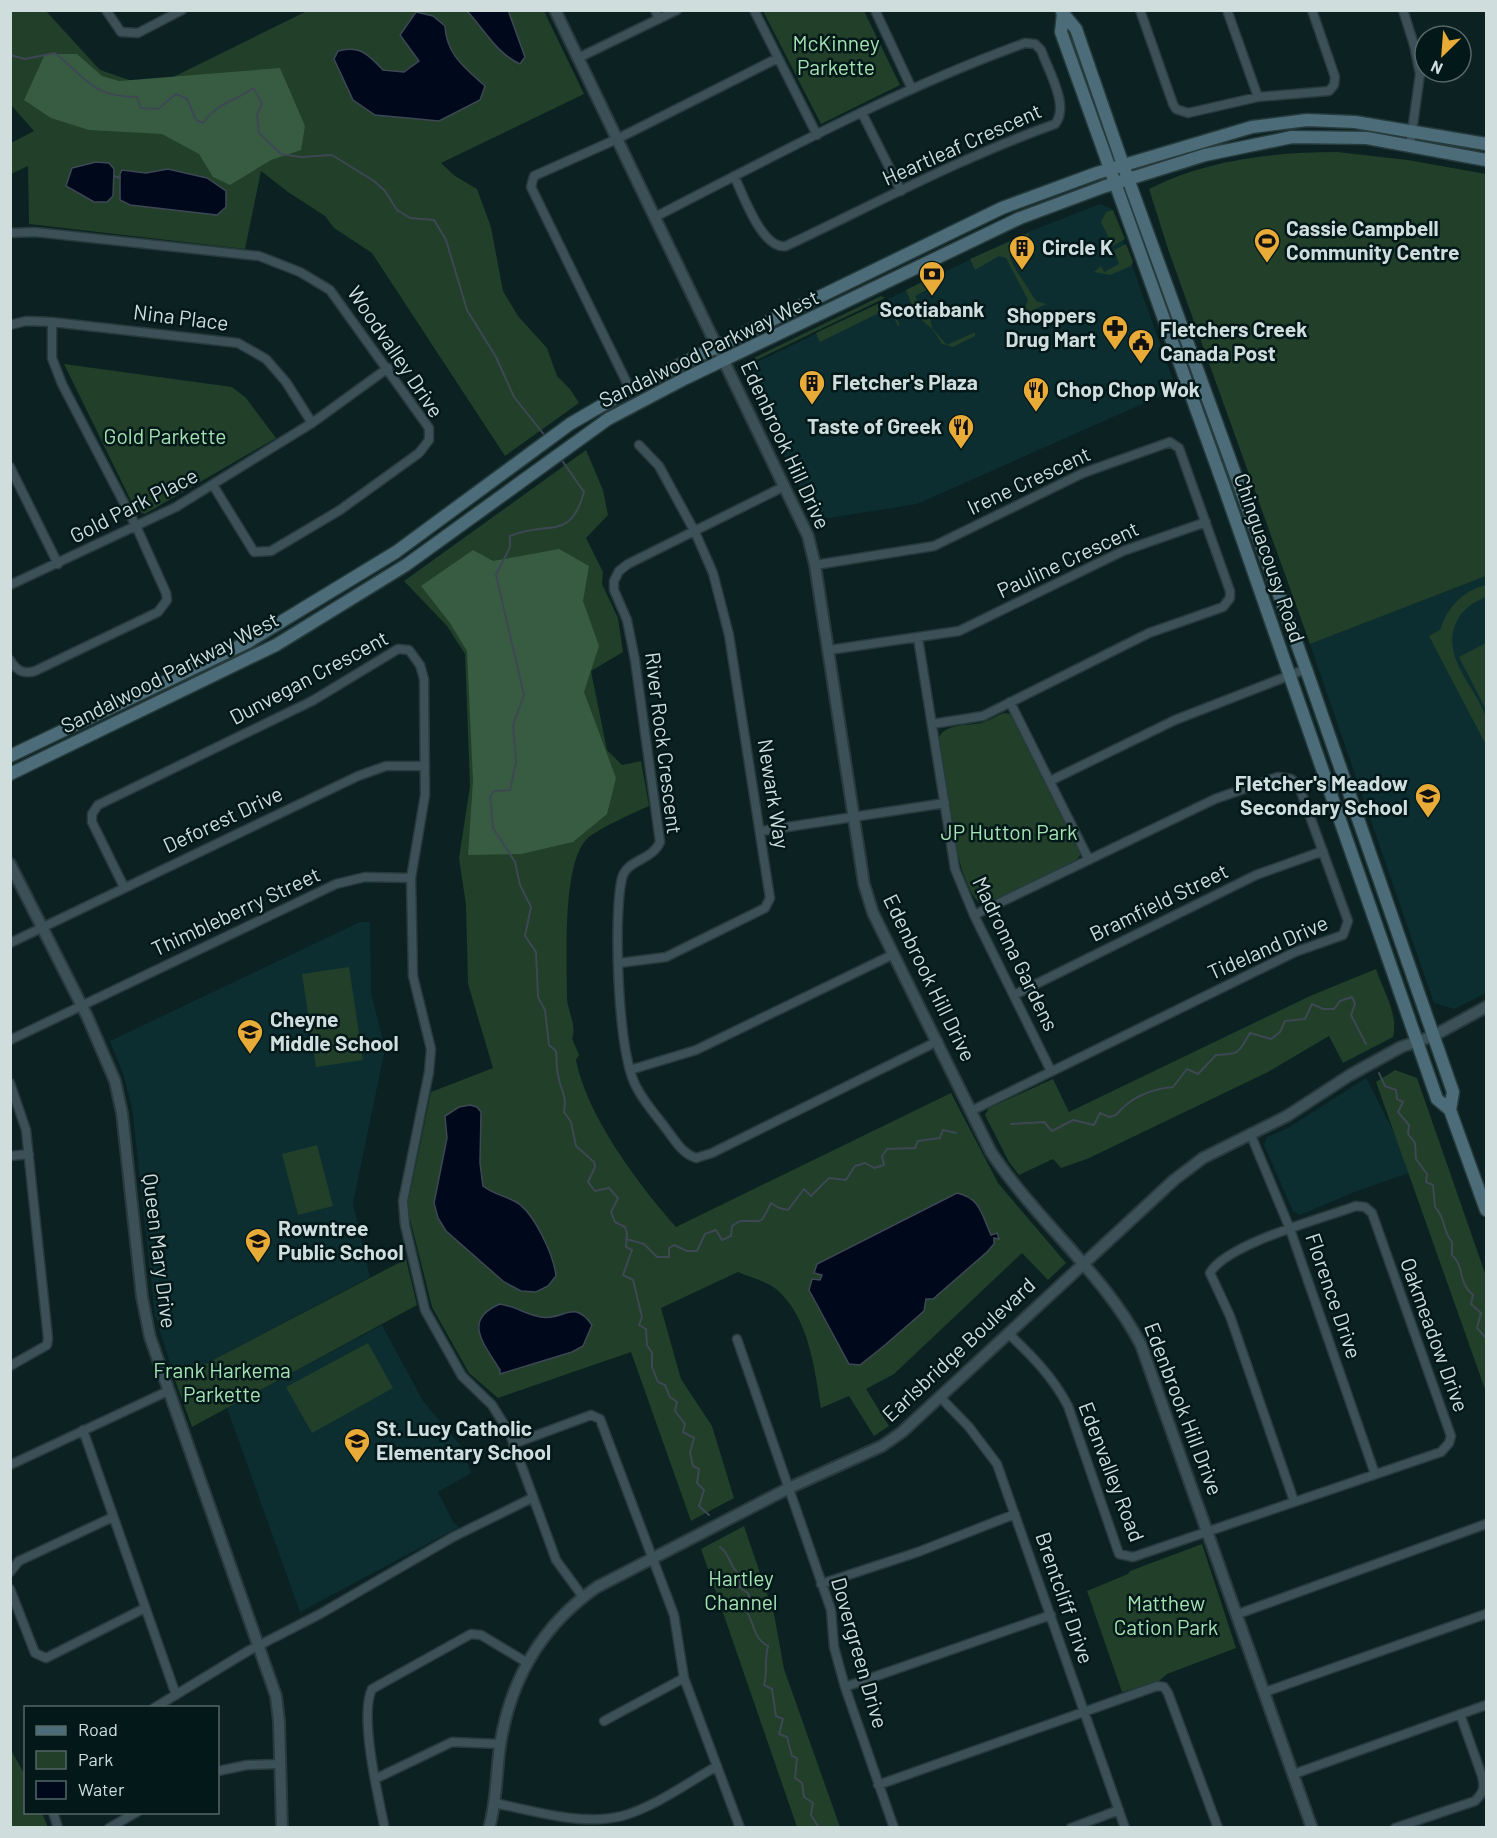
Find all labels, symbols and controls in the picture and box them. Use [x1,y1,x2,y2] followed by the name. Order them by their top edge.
[1413,24,1473,84] north arrow
[792,30,880,79] park label: McKinney Parkette
[1428,57,1445,79] text: N
[878,97,1045,190] street label: Heartleaf Crescent
[1286,215,1459,264] place label: Cassie Campbell Community Centre
[1252,226,1282,264] sports icon: Cassie Campbell Community Centre
[1007,233,1037,271] building icon: Circle K
[1042,234,1113,259] place label: Circle K
[917,259,947,297] bank icon: Scotiabank
[343,281,450,422] street label: Woodvalley Drive
[594,284,822,412] street label: Sandalwood Parkway West
[879,296,985,321] place label: Scotiabank
[132,298,230,335] street label: Nina Place
[1005,302,1096,351] place label: Shoppers Drug Mart
[1100,313,1130,351] pharmacy icon: Shoppers Drug Mart
[1160,316,1307,365] place label: Fletchers Creek Canada Post
[1126,327,1156,365] public building icon: Fletchers Creek Canada Post
[736,356,836,533] street label: Edenbrook Hill Drive
[797,368,827,406] building icon: Fletcher's Plaza
[832,369,978,394] place label: Fletcher's Plaza
[1021,375,1051,413] restaurant icon: Chop Chop Wok
[1056,376,1200,401] place label: Chop Chop Wok
[946,412,976,450] restaurant icon: Taste of Greek
[807,413,942,438] place label: Taste of Greek
[104,423,226,448] park label: Gold Parkette
[963,440,1094,519] street label: Irene Crescent
[65,462,202,548] street label: Gold Park Place
[1230,470,1311,645] street label: Chinguacousy Road
[993,515,1142,602] street label: Pauline Crescent
[56,606,282,738] street label: Sandalwood Parkway West
[225,624,392,729] street label: Dunvegan Crescent
[641,650,688,835] street label: River Rock Crescent
[753,737,796,851] street label: Newark Way
[1235,770,1408,819] place label: Fletcher's Meadow Secondary School
[159,780,286,857] street label: Deforest Drive
[1413,781,1443,819] school or university icon: Fletcher's Meadow Secondary School
[941,819,1077,844] park label: JP Hutton Park
[1085,857,1232,946] street label: Bramfield Street
[147,861,324,961] street label: Thimbleberry Street
[968,872,1065,1035] street label: Madronna Gardens
[879,890,982,1065] street label: Edenbrook Hill Drive
[1203,909,1331,984] street label: Tideland Drive
[270,1006,399,1055] place label: Cheyne Middle School
[235,1017,265,1055] school or university icon: Cheyne Middle School
[139,1172,182,1330] street label: Queen Mary Drive
[278,1215,404,1264] place label: Rowntree Public School
[243,1226,273,1264] school or university icon: Rowntree Public School
[1301,1229,1368,1362] street label: Florence Drive
[1396,1254,1475,1415] street label: Oakmeadow Drive
[876,1272,1040,1426] street label: Earlsbridge Boulevard
[1140,1319,1229,1498] street label: Edenbrook Hill Drive
[153,1357,291,1406] park label: Frank Harkema Parkette
[1074,1398,1151,1545] street label: Edenvalley Road
[376,1415,551,1464] place label: St. Lucy Catholic Elementary School
[342,1426,372,1464] school or university icon: St. Lucy Catholic Elementary School
[1031,1528,1100,1667] street label: Brentcliff Drive
[704,1565,778,1614] park label: Hartley Channel
[827,1574,894,1731] street label: Dovergreen Drive
[1114,1590,1218,1639] park label: Matthew Cation Park
[24,1706,219,1814] legend
[78,1718,118,1740] text: Road
[78,1748,113,1770] text: Park
[78,1778,125,1800] text: Water

